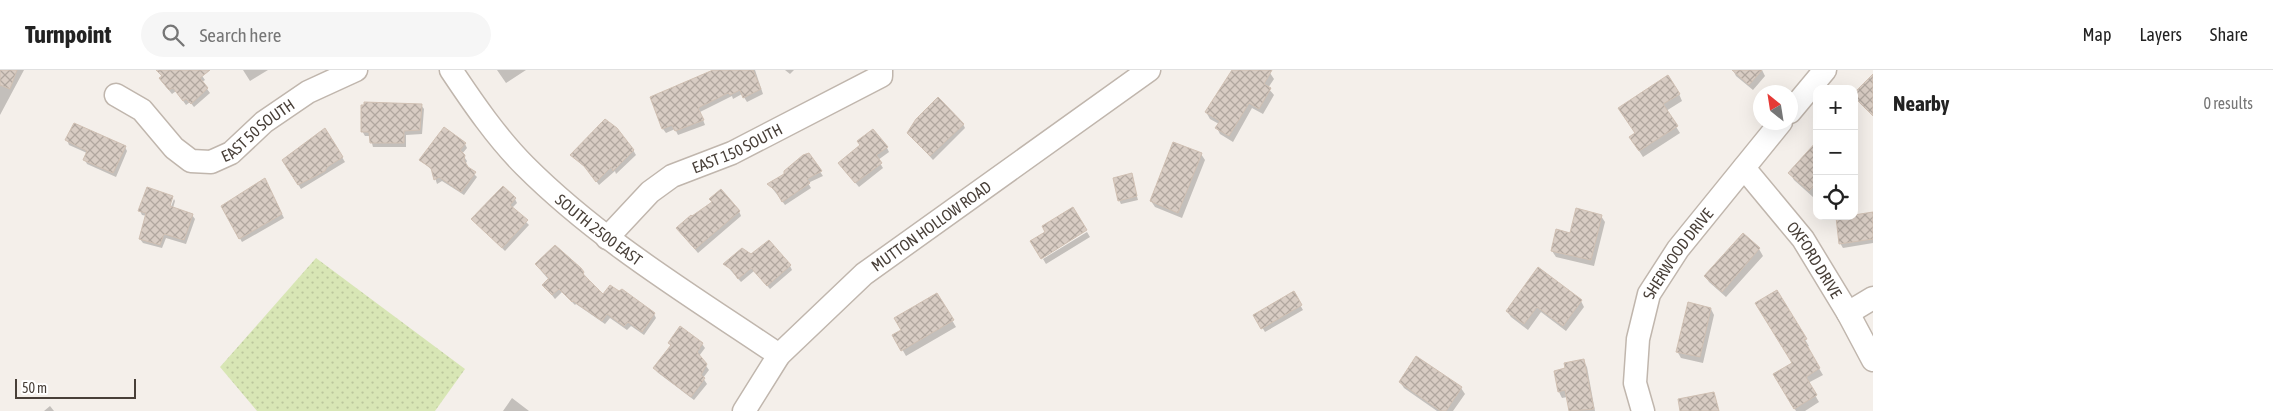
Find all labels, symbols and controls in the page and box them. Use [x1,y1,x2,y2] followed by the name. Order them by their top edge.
[141,12,491,57] search box
[25,21,111,48] text: Turnpoint
[159,21,187,49] icon: search
[199,24,281,46] text: Search here
[2082,24,2111,45] text: Map
[2139,24,2182,45] text: Layers
[2210,24,2248,45] text: Share
[1753,85,1798,130] north arrow
[1813,85,1858,220] map controls
[1813,85,1858,130] button: +
[1893,91,1949,115] text: Nearby
[2203,94,2253,112] text: 0 results
[218,95,298,165] street label: EAST 50 SOUTH
[689,120,785,176] street label: EAST 150 SOUTH
[1813,130,1858,175] button: −
[1813,175,1858,220] button: locate
[868,177,994,275] street label: MUTTON HOLLOW ROAD
[552,190,646,269] street label: SOUTH 2500 EAST
[1639,205,1716,300] street label: SHERWOOD DRIVE
[1783,218,1846,301] street label: OXFORD DRIVE
[15,376,136,399] scale bar
[22,380,47,396] text: 50 m

